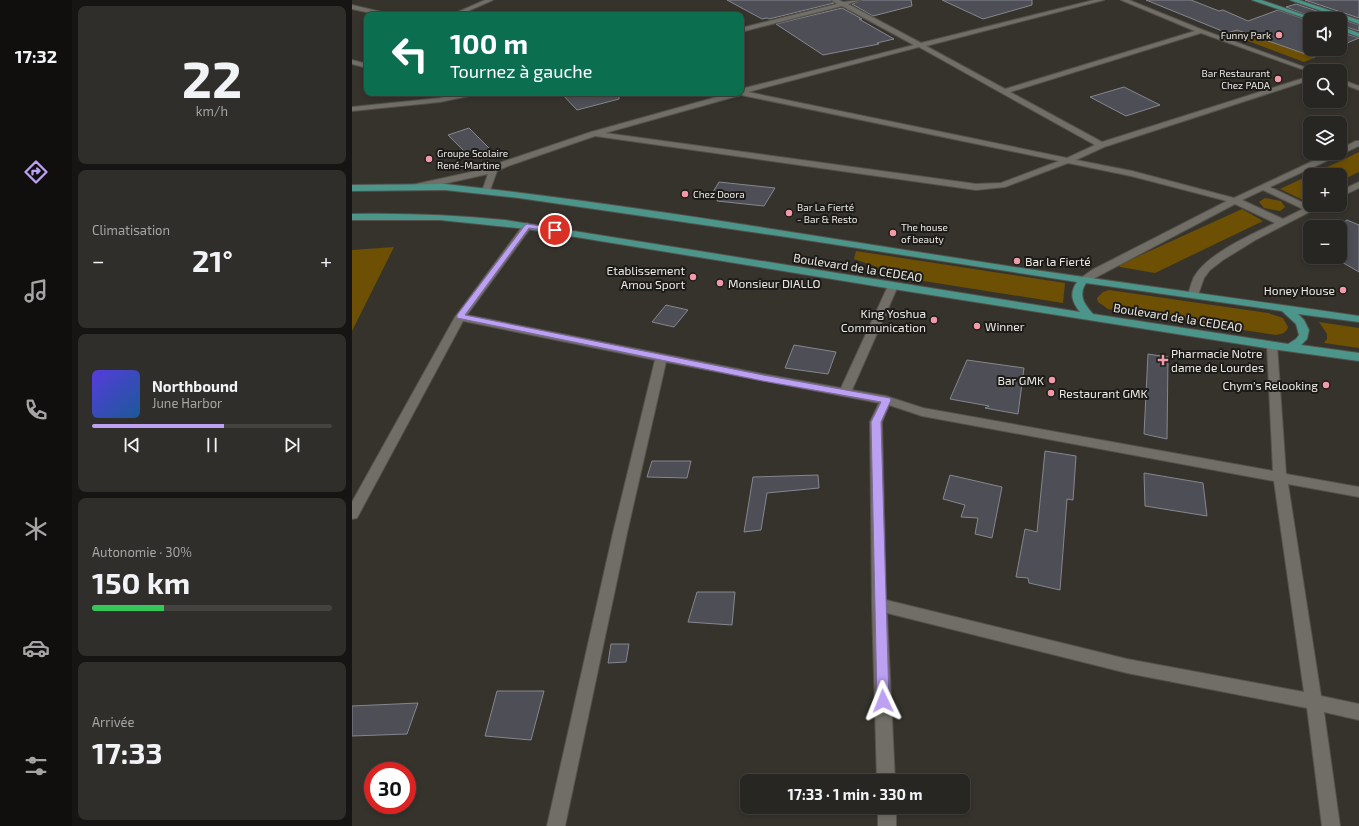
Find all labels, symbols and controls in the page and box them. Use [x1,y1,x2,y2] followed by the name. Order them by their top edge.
[1303,12,1347,264] map controls
[1303,12,1347,56] button: sound
[450,26,528,60] text: 100 m
[384,28,436,80] icon: left
[1221,29,1271,41] place label: Funny Park
[1274,30,1284,40] marker: Funny Park
[15,45,57,67] text: 17:32
[182,46,242,108] text: 22
[450,60,592,82] text: Tournez à gauche
[1303,64,1347,108] button: search
[1202,67,1271,91] place label: Bar Restaurant Chez PADA
[1273,74,1283,84] marker: Bar Restaurant Chez PADA
[196,103,228,119] text: km/h
[1303,116,1347,160] button: layers
[437,147,508,171] place label: Groupe Scolaire René-Martine
[424,154,434,164] marker: Groupe Scolaire René-Martine
[22,158,50,186] icon: directions
[1303,168,1347,212] button: +
[693,188,745,200] place label: Chez Doora
[680,189,690,199] marker: Chez Doora
[797,201,858,225] place label: Bar La Fierté - Bar & Resto
[784,208,794,218] marker: Bar La Fierté - Bar & Resto
[538,213,572,247] pin
[544,219,566,241] icon: arrive
[1303,220,1347,264] button: −
[901,221,948,245] place label: The house of beauty
[92,222,170,238] text: Climatisation
[888,228,898,238] marker: The house of beauty
[192,242,233,278] text: 21°
[92,247,105,273] text: −
[320,247,332,273] text: +
[792,250,924,284] street label: Boulevard de la CEDEAO
[1025,254,1091,268] place label: Bar la Fierté
[1012,256,1022,266] marker: Bar la Fierté
[607,263,685,291] place label: Etablissement Amou Sport
[688,272,698,282] marker: Etablissement Amou Sport
[728,276,821,290] place label: Monsieur DIALLO
[22,277,50,305] icon: music
[715,278,725,288] marker: Monsieur DIALLO
[1264,283,1335,297] place label: Honey House
[1338,285,1348,295] marker: Honey House
[1112,300,1244,334] street label: Boulevard de la CEDEAO
[841,306,926,334] place label: King Yoshua Communication
[929,315,939,325] marker: King Yoshua Communication
[985,319,1025,333] place label: Winner
[972,321,982,331] marker: Winner
[1171,346,1264,374] place label: Pharmacie Notre dame de Lourdes
[1158,355,1168,365] marker: Pharmacie Notre dame de Lourdes
[998,373,1044,387] place label: Bar GMK
[1047,375,1057,385] marker: Bar GMK
[152,377,238,395] text: Northbound
[1222,378,1318,392] place label: Chym's Relooking
[1321,380,1331,390] marker: Chym's Relooking
[1059,386,1148,400] place label: Restaurant GMK
[1046,388,1056,398] marker: Restaurant GMK
[152,395,222,411] text: June Harbor
[22,396,50,424] icon: phone
[121,434,143,456] icon: previous
[201,434,223,456] icon: pause
[281,434,303,456] icon: next
[22,515,50,543] icon: climate
[92,544,192,560] text: Autonomie · 30%
[92,564,190,600] text: 150 km
[22,634,50,662] icon: car
[862,680,904,722] position arrow
[92,714,135,730] text: Arrivée
[92,734,163,770] text: 17:33
[22,752,50,780] icon: filters
[364,762,416,814] speed limit sign: 30
[788,785,922,803] text: 17:33 · 1 min · 330 m

